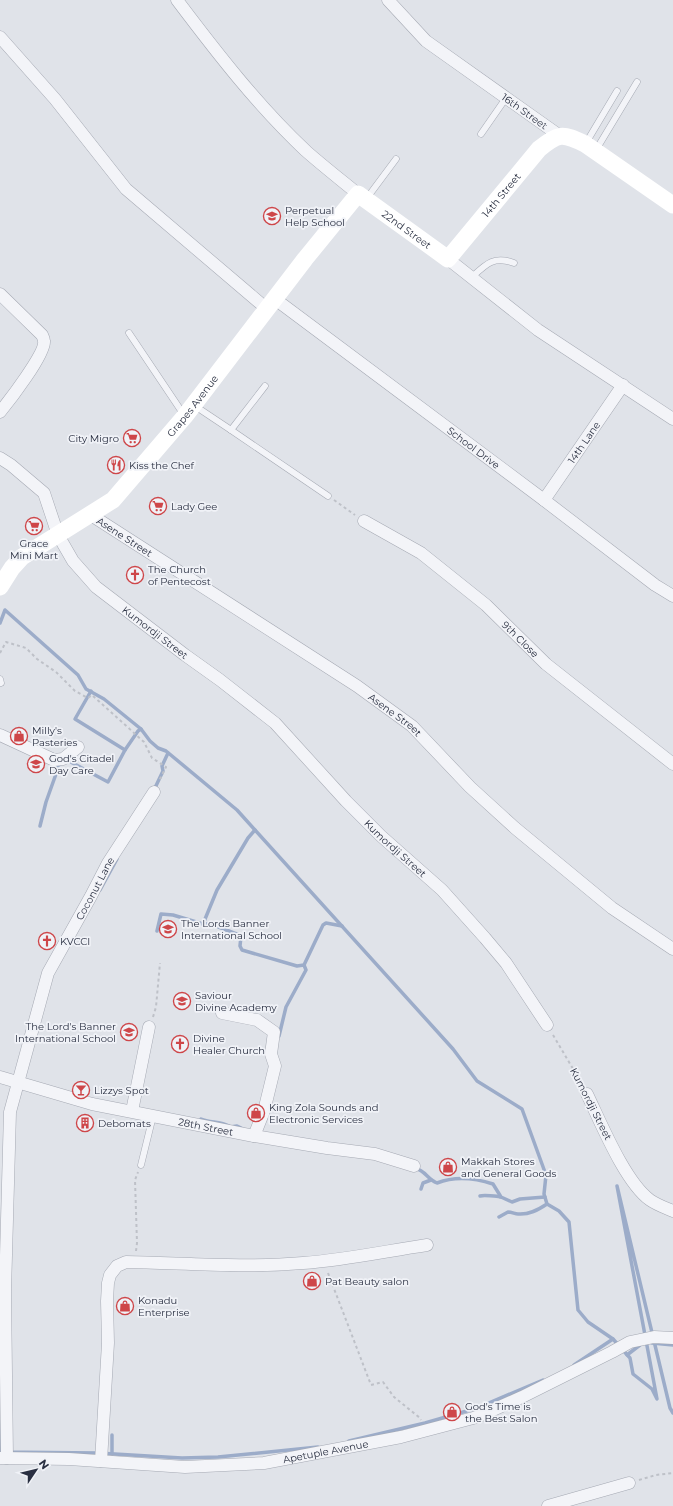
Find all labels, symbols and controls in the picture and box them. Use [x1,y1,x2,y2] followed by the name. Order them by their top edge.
[499,90,550,132] street label: 16th Street
[479,170,523,220] street label: 14th Street
[285,204,345,229] place label: Perpetual Help School
[262,206,282,226] school or university icon: Perpetual Help School
[380,207,434,251] street label: 22nd Street
[164,372,221,439] street label: Grapes Avenue
[565,419,603,466] street label: 14th Lane
[445,424,503,471] street label: School Drive
[122,428,142,448] supermarket icon: City Migro
[68,432,119,445] place label: City Migro
[106,455,126,475] restaurant icon: Kiss the Chef
[129,459,195,472] place label: Kiss the Chef
[148,496,168,516] supermarket icon: Lady Gee
[171,500,217,513] place label: Lady Gee
[94,514,155,559] street label: Asene Street
[24,516,44,536] supermarket icon: Grace Mini Mart
[10,537,58,562] place label: Grace Mini Mart
[148,563,211,588] place label: The Church of Pentecost
[125,565,145,585] church icon: The Church of Pentecost
[120,603,191,662] street label: Kumordji Street
[499,618,542,660] street label: 9th Close
[366,690,425,739] street label: Asene Street
[32,724,77,749] place label: Milly's Pasteries
[9,726,29,746] shop icon: Milly's Pasteries
[49,752,114,777] place label: God's Citadel Day Care
[26,754,46,774] school or university icon: God's Citadel Day Care
[362,817,429,880] street label: Kumordji Street
[73,854,117,922] street label: Coconut Lane
[181,917,282,942] place label: The Lords Banner International School
[158,919,178,939] school or university icon: The Lords Banner International School
[37,931,57,951] church icon: KVCCI
[60,935,90,948] place label: KVCCI
[195,989,277,1014] place label: Saviour Divine Academy
[172,991,192,1011] school or university icon: Saviour Divine Academy
[15,1020,116,1045] place label: The Lord's Banner International School
[119,1022,139,1042] school or university icon: The Lord's Banner International School
[193,1032,265,1057] place label: Divine Healer Church
[170,1034,190,1054] church icon: Divine Healer Church
[567,1066,615,1142] street label: Kumordji Street
[71,1080,91,1100] bar icon: Lizzys Spot
[94,1084,149,1097] place label: Lizzys Spot
[269,1101,379,1126] place label: King Zola Sounds and Electronic Services
[246,1103,266,1123] shop icon: King Zola Sounds and Electronic Services
[75,1113,95,1133] building icon: Debomats
[177,1115,235,1138] street label: 28th Street
[98,1117,151,1130] place label: Debomats
[461,1155,556,1180] place label: Makkah Stores and General Goods
[438,1157,458,1177] shop icon: Makkah Stores and General Goods
[302,1271,322,1291] shop icon: Pat Beauty salon
[325,1275,409,1288] place label: Pat Beauty salon
[138,1294,190,1319] place label: Konadu Enterprise
[115,1296,135,1316] shop icon: Konadu Enterprise
[465,1400,537,1425] place label: God's Time is the Best Salon
[442,1402,462,1422] shop icon: God's Time is the Best Salon
[282,1437,369,1466] street label: Apetuple Avenue
[16,1450,56,1490] north arrow
[36,1457,52,1472] text: N

